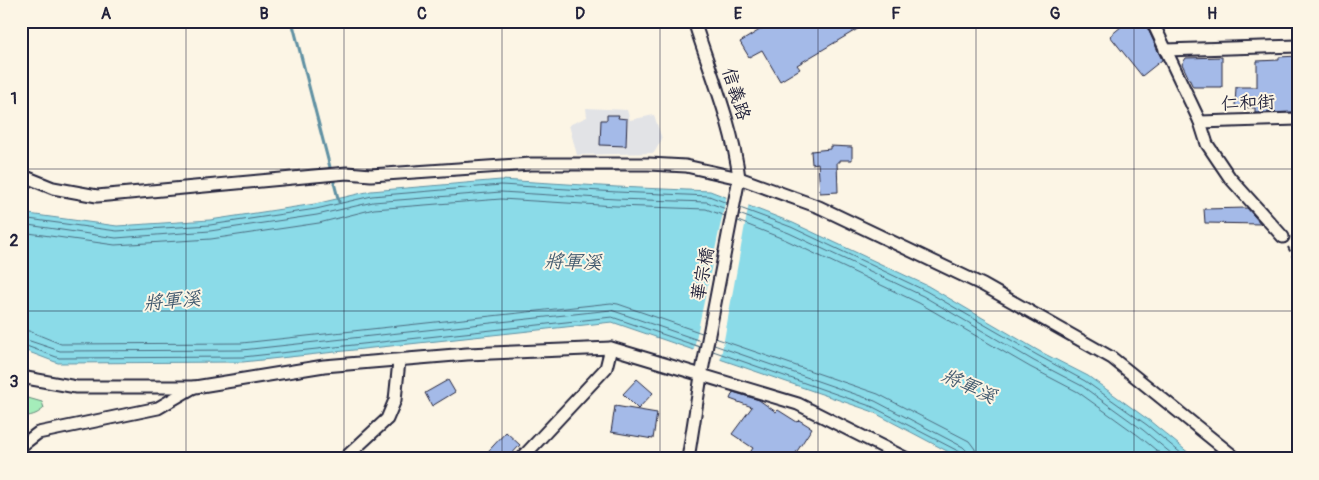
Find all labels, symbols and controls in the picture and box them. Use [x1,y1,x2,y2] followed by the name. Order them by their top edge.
[101,4,112,24] text: A
[259,4,269,24] text: B
[417,4,427,24] text: C
[575,4,585,24] text: D
[734,4,743,24] text: E
[891,4,901,24] text: F
[1050,4,1061,24] text: G
[1207,4,1217,24] text: H
[717,65,755,123] street label: 信義路
[11,89,17,109] text: 1
[1221,91,1275,115] street label: 仁和街
[10,231,19,251] text: 2
[687,245,719,303] street label: 華宗橋
[544,249,603,275] water label: 將軍溪
[143,286,202,315] water label: 將軍溪
[938,363,1001,409] water label: 將軍溪
[10,372,19,392] text: 3

